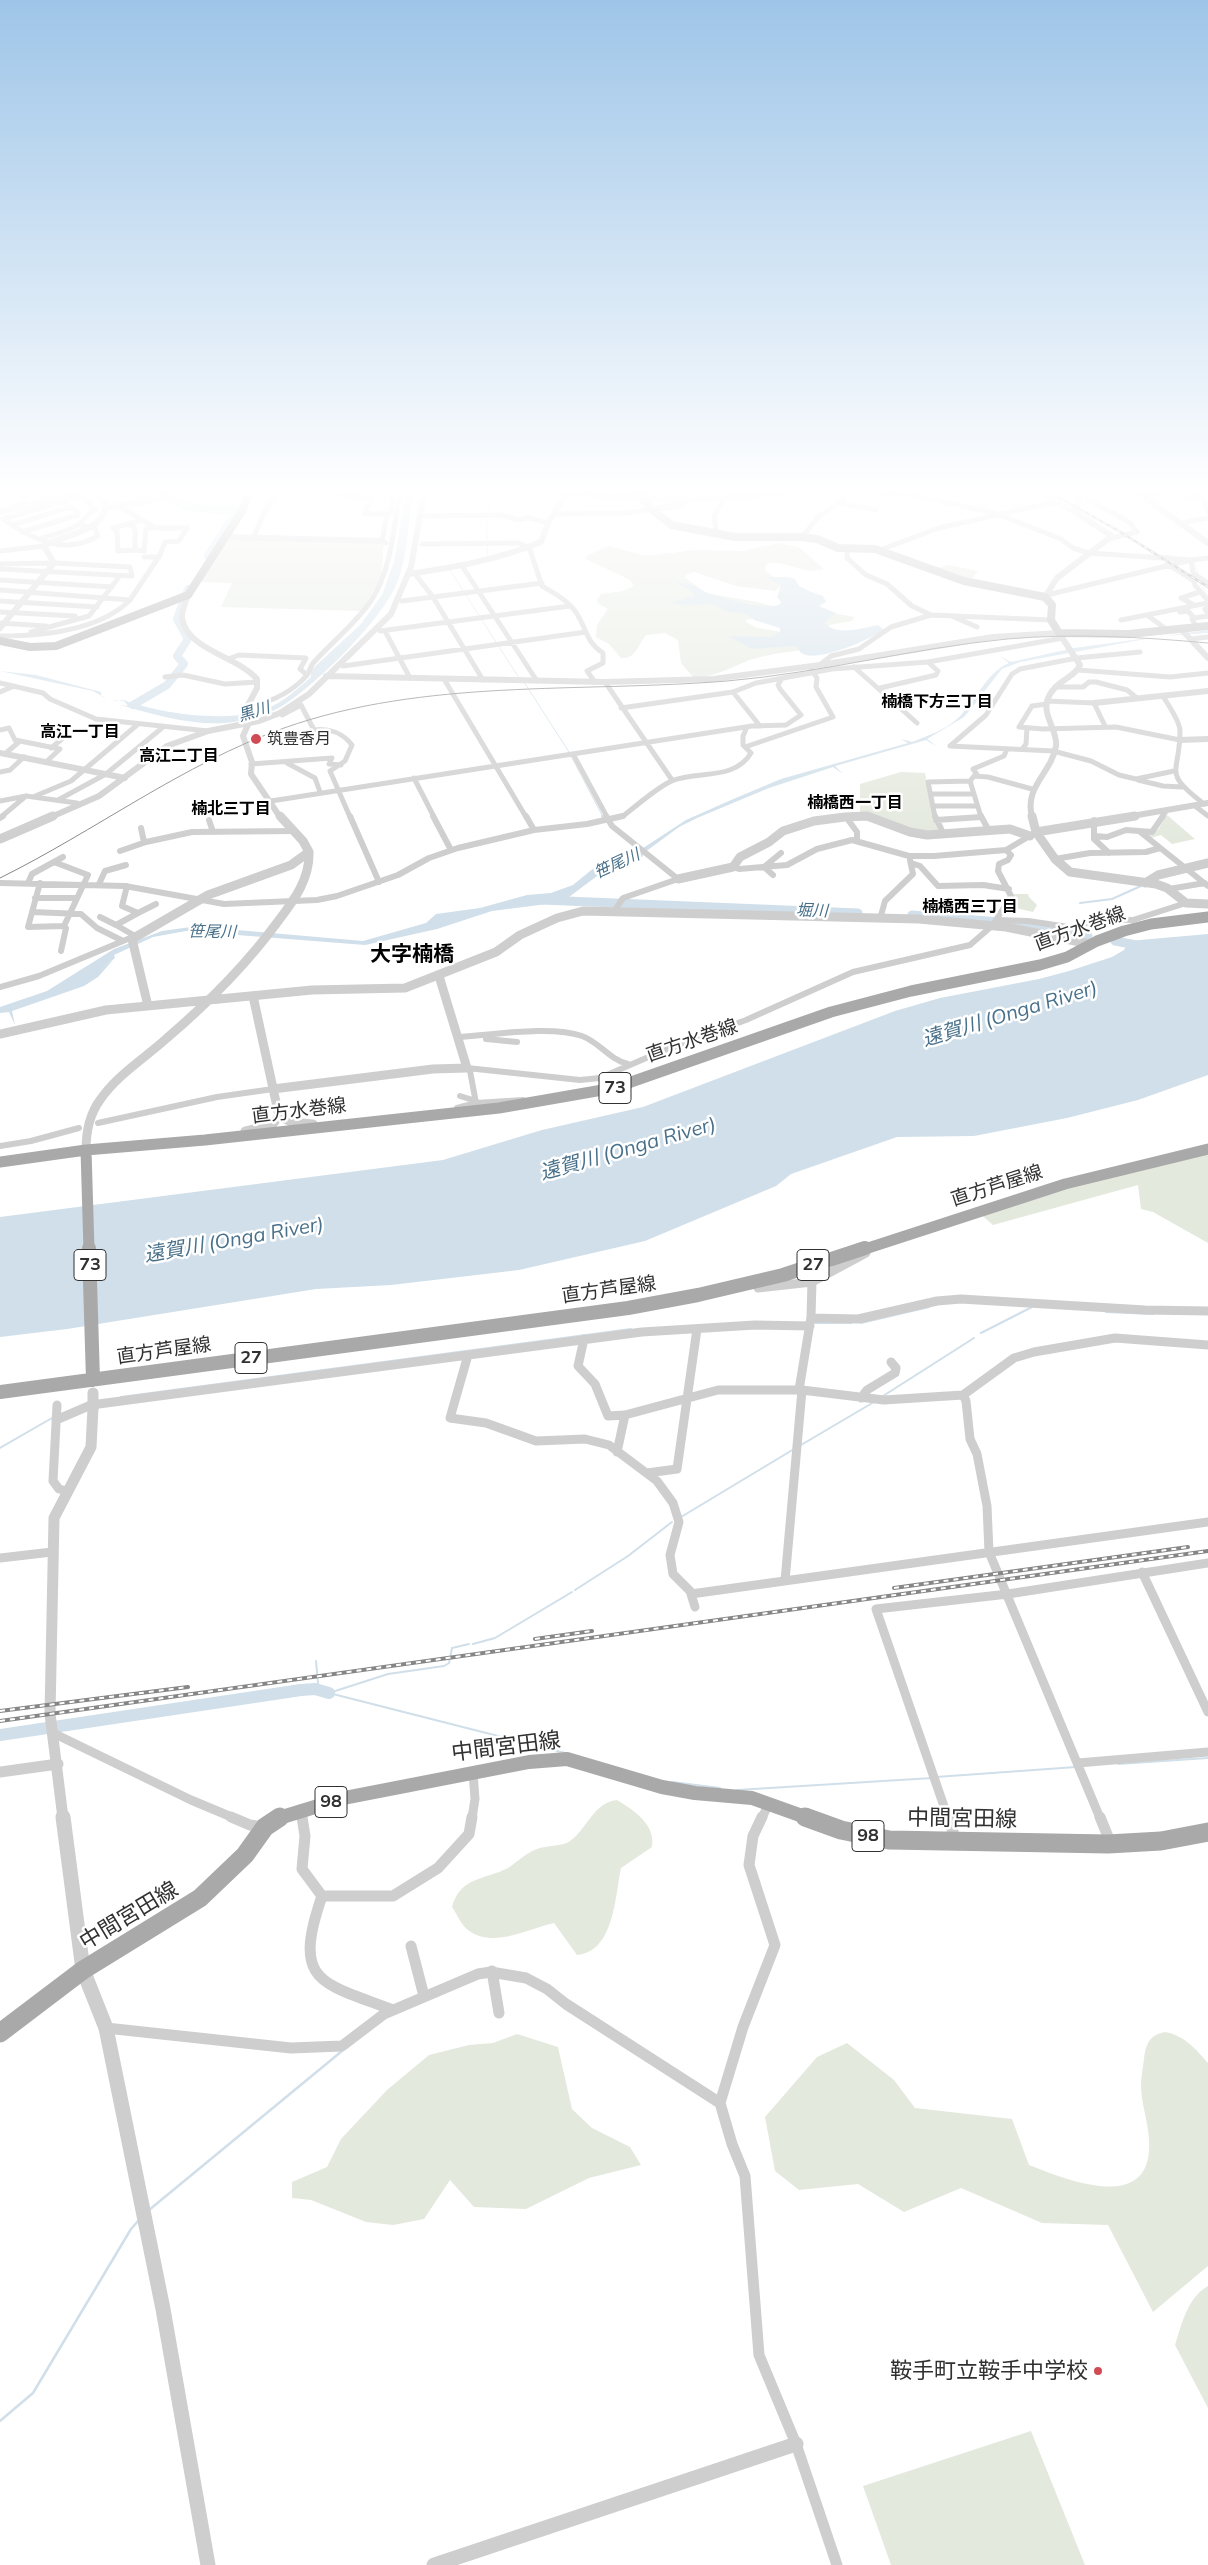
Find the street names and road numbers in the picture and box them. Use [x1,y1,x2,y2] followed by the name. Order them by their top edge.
[1031,902,1129,956] street label: 直方水巻線
[643,1015,741,1067] street label: 直方水巻線
[599,1072,631,1104] road number: 73
[250,1094,348,1128] street label: 直方水巻線
[948,1160,1046,1212] street label: 直方芦屋線
[74,1250,106,1280] road number: 73
[797,1250,829,1280] road number: 27
[560,1272,658,1308] street label: 直方芦屋線
[115,1333,213,1369] street label: 直方芦屋線
[235,1342,267,1374] road number: 27
[450,1727,562,1767] street label: 中間宮田線
[315,1786,347,1818] road number: 98
[907,1805,1017,1833] street label: 中間宮田線
[852,1820,884,1852] road number: 98
[75,1876,183,1956] street label: 中間宮田線

